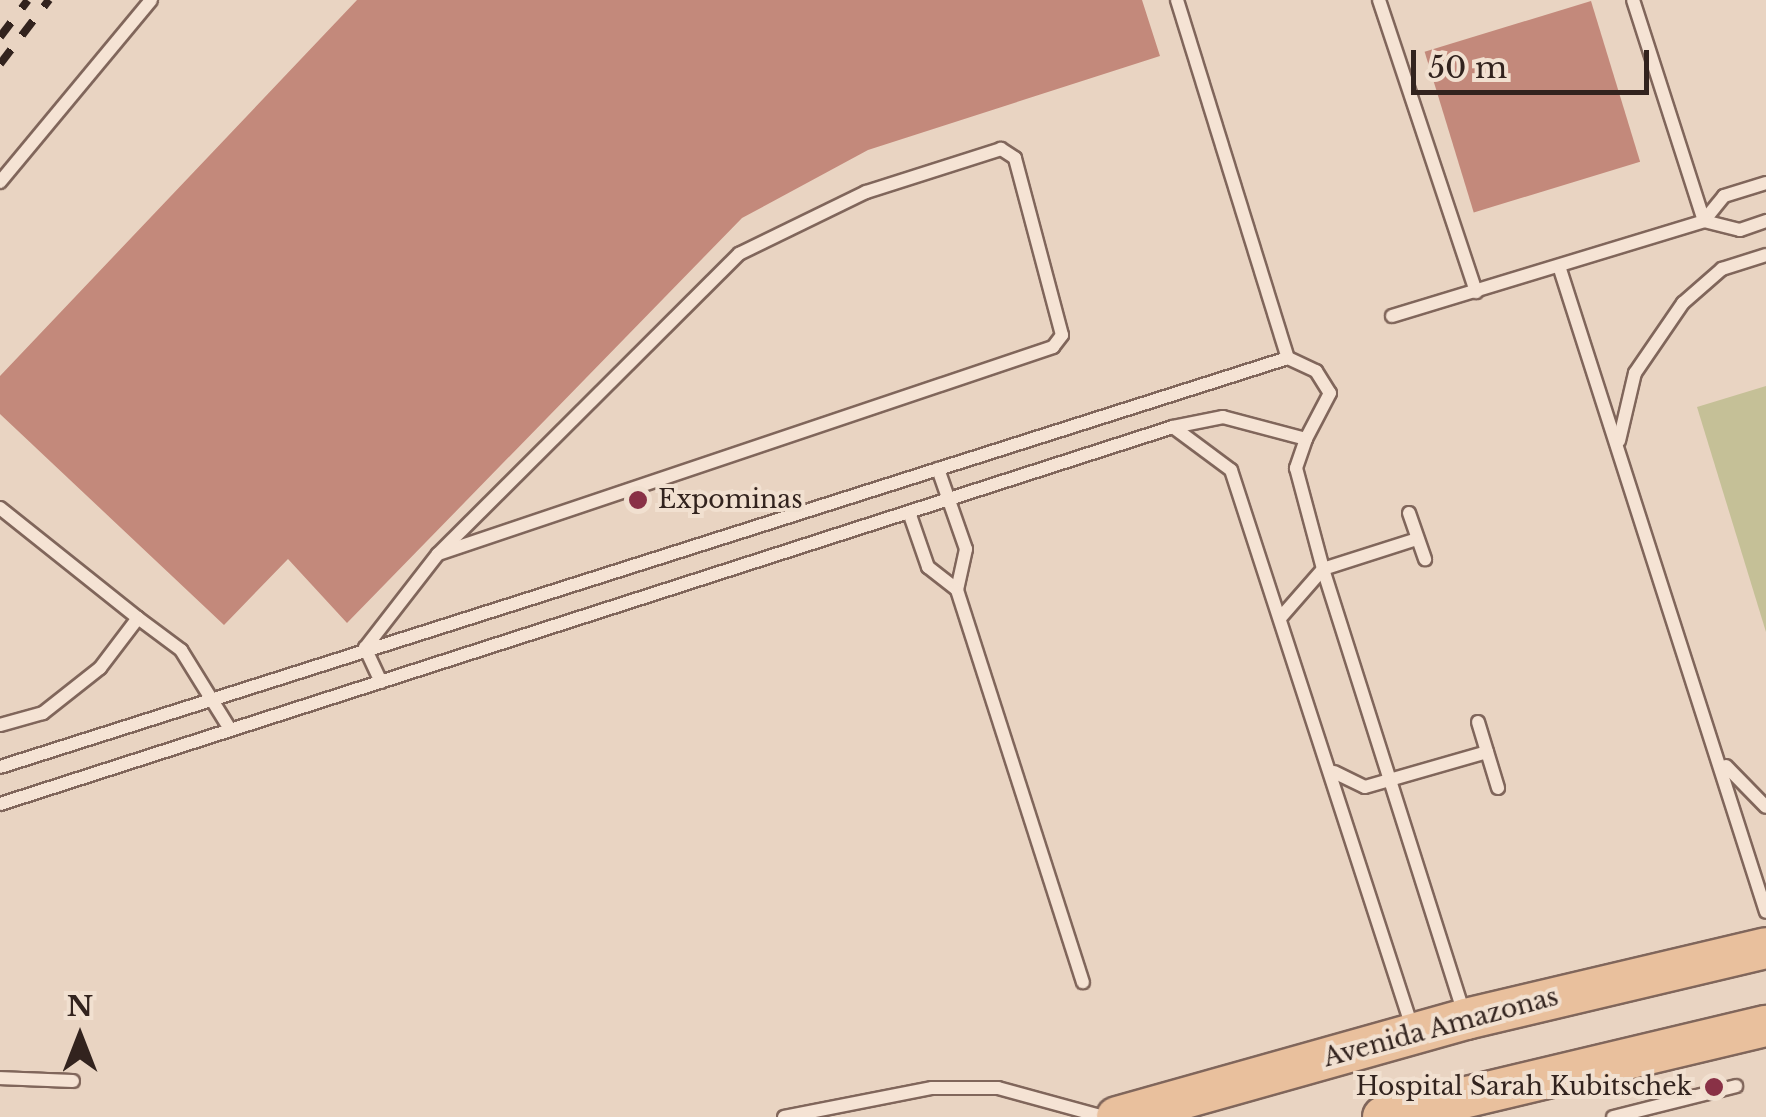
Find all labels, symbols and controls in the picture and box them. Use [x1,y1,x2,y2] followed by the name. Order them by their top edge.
[1416,30,1654,92] scale bar
[1428,49,1507,86] text: 50 m
[658,485,802,515] place label: Expominas
[627,489,649,511] marker: Expominas
[1320,982,1562,1074] street label: Avenida Amazonas
[30,987,130,1087] north arrow
[67,989,93,1024] text: N
[1356,1072,1692,1102] place label: Hospital Sarah Kubitschek
[1701,1074,1727,1100] marker: Hospital Sarah Kubitschek

